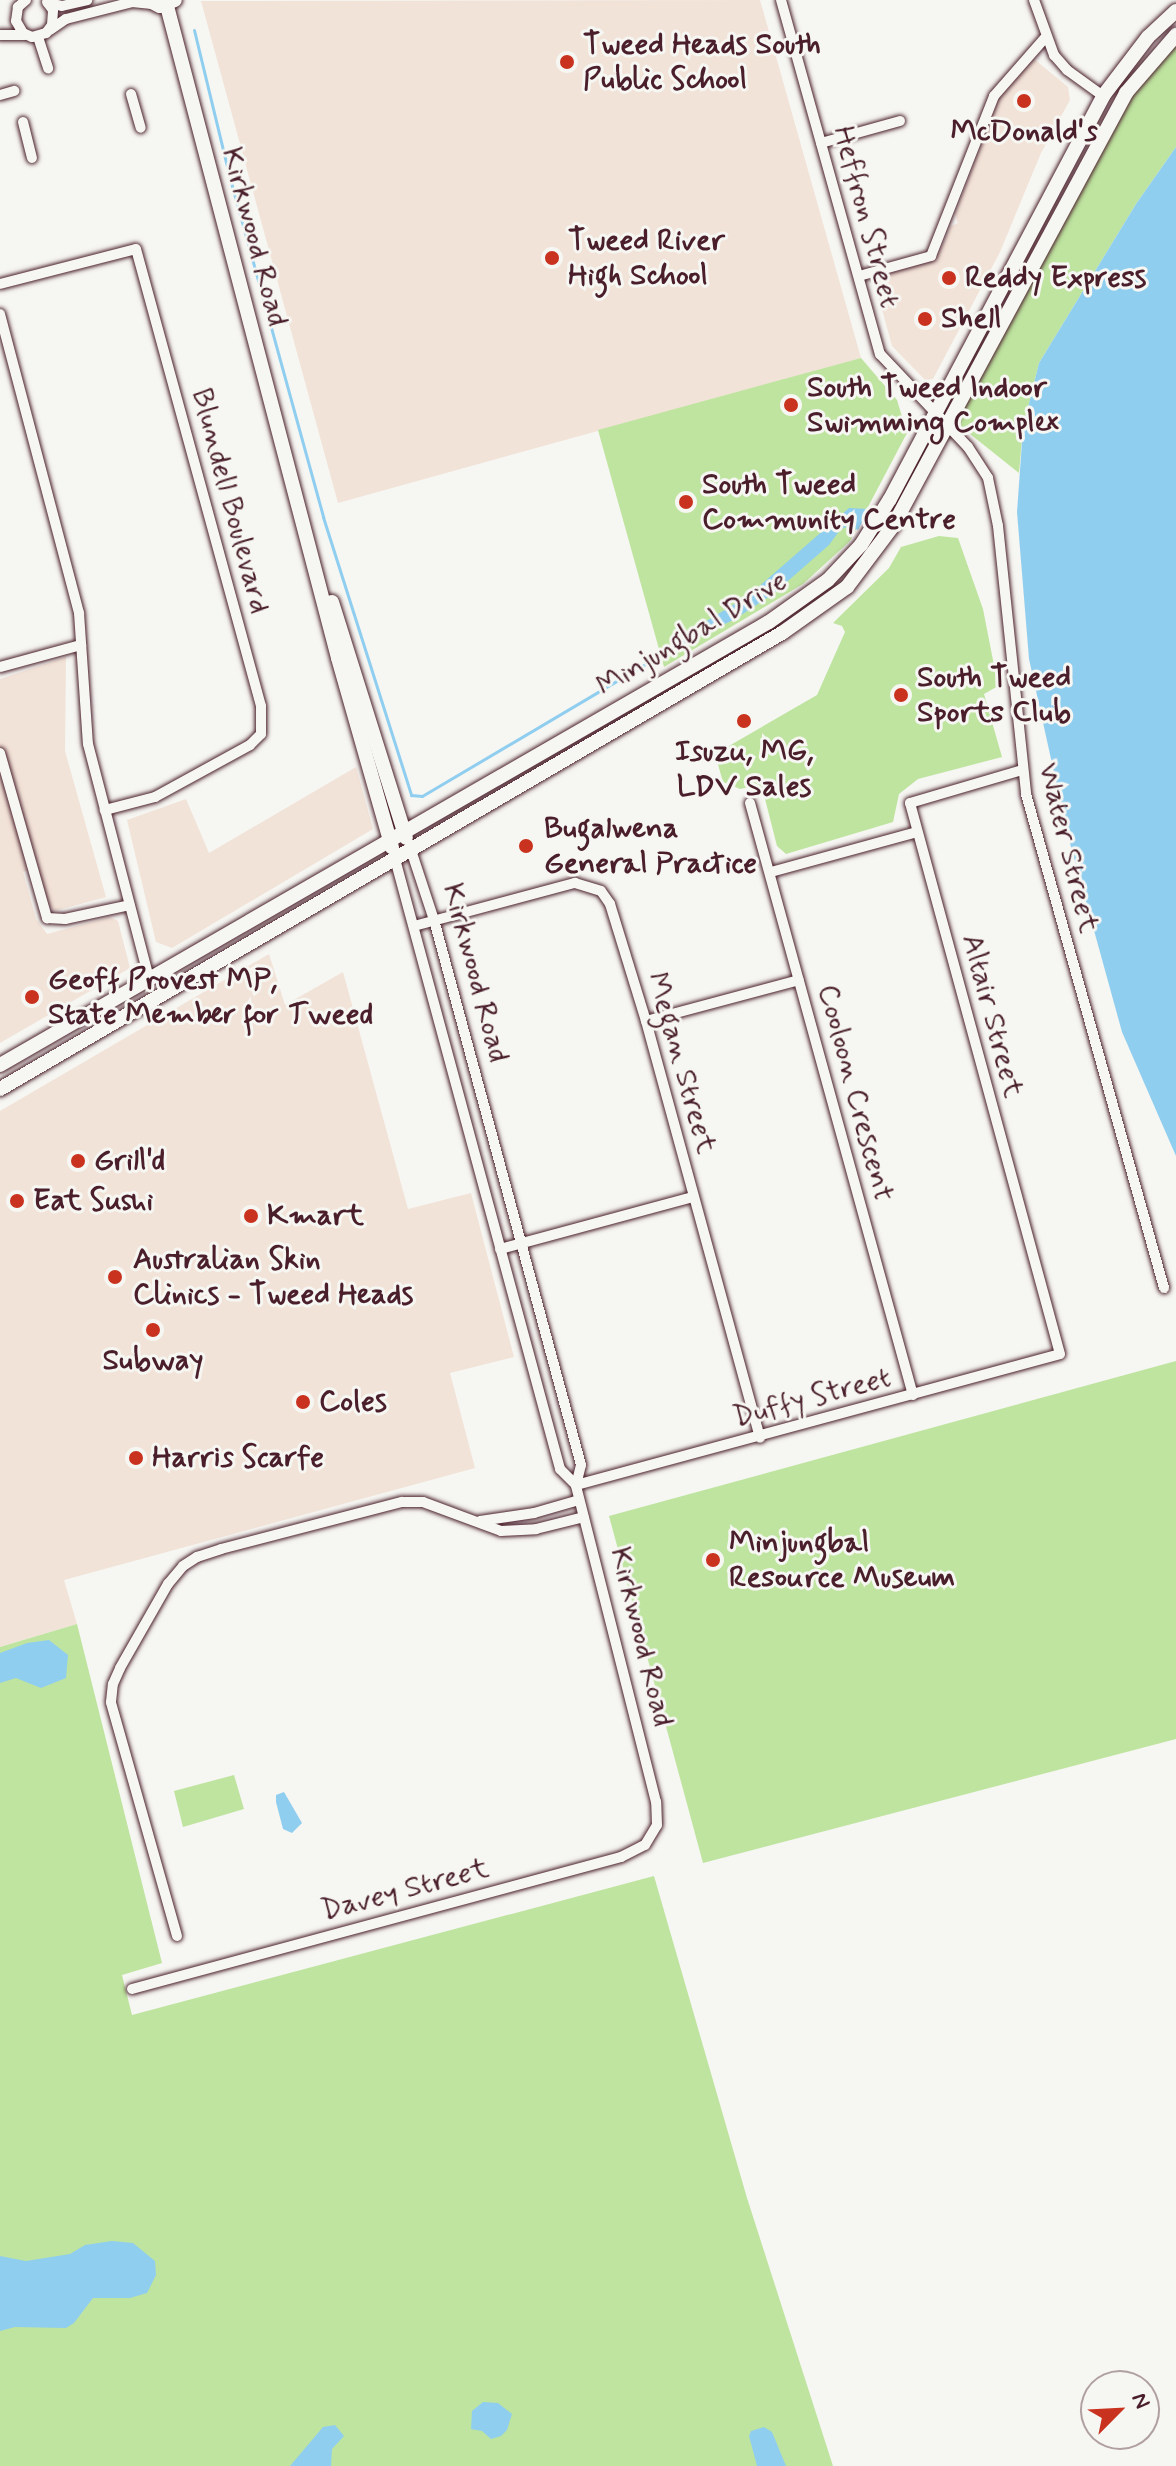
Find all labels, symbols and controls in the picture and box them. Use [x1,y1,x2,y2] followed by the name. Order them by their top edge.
[583,27,821,98] place label: Tweed Heads South Public School
[558,53,576,71] marker: Tweed Heads South Public School
[1015,92,1033,110] marker: McDonald's
[950,114,1098,150] place label: McDonald's
[824,120,908,314] street label: Heffron Street
[213,144,295,330] street label: Kirkwood Road
[568,223,723,294] place label: Tweed River High School
[543,249,561,267] marker: Tweed River High School
[965,260,1152,296] place label: Reddy Express
[940,269,958,287] marker: Reddy Express
[941,301,1001,337] place label: Shell
[916,310,934,328] marker: Shell
[807,370,1059,440] place label: South Tweed Indoor Swimming Complex
[183,384,277,618] street label: Blundell Boulevard
[782,396,800,414] marker: South Tweed Indoor Swimming Complex
[702,467,956,538] place label: South Tweed Community Centre
[677,493,695,511] marker: South Tweed Community Centre
[591,563,793,705] street label: Minjungbal Drive
[917,660,1071,730] place label: South Tweed Sports Club
[892,686,910,704] marker: South Tweed Sports Club
[735,712,753,730] marker: Isuzu, MG, LDV Sales
[675,734,813,804] place label: Isuzu, MG, LDV Sales
[1029,759,1107,937] street label: Water Street
[544,811,756,882] place label: Bugalwena General Practice
[515,835,537,857] marker: Bugalwena General Practice
[434,880,516,1066] street label: Kirkwood Road
[953,930,1031,1102] street label: Altair Street
[48,962,369,1032] place label: Geoff Provest MP, State Member for Tweed
[638,968,724,1158] street label: Megan Street
[809,981,901,1205] street label: Cooloon Crescent
[23,988,41,1006] marker: Geoff Provest MP, State Member for Tweed
[94,1143,165,1179] place label: Grill'd
[69,1152,87,1170] marker: Grill'd
[33,1183,152,1219] place label: Eat Sushi
[8,1192,26,1210] marker: Eat Sushi
[267,1198,364,1234] place label: Kmart
[242,1207,260,1225] marker: Kmart
[133,1242,413,1312] place label: Australian Skin Clinics - Tweed Heads
[104,1266,126,1288] marker: Australian Skin Clinics - Tweed Heads
[144,1321,162,1339] marker: Subway
[102,1343,204,1379] place label: Subway
[727,1359,897,1437] street label: Duffy Street
[319,1384,387,1420] place label: Coles
[294,1393,312,1411] marker: Coles
[152,1440,328,1476] place label: Harris Scarfe
[127,1449,145,1467] marker: Harris Scarfe
[729,1525,969,1596] place label: Minjungbal Resource Museum
[601,1544,681,1730] street label: Kirkwood Road
[704,1551,722,1569] marker: Minjungbal Resource Museum
[317,1850,493,1930] street label: Davey Street
[1080,2370,1160,2450] north arrow
[1124,2389,1156,2413] text: N

